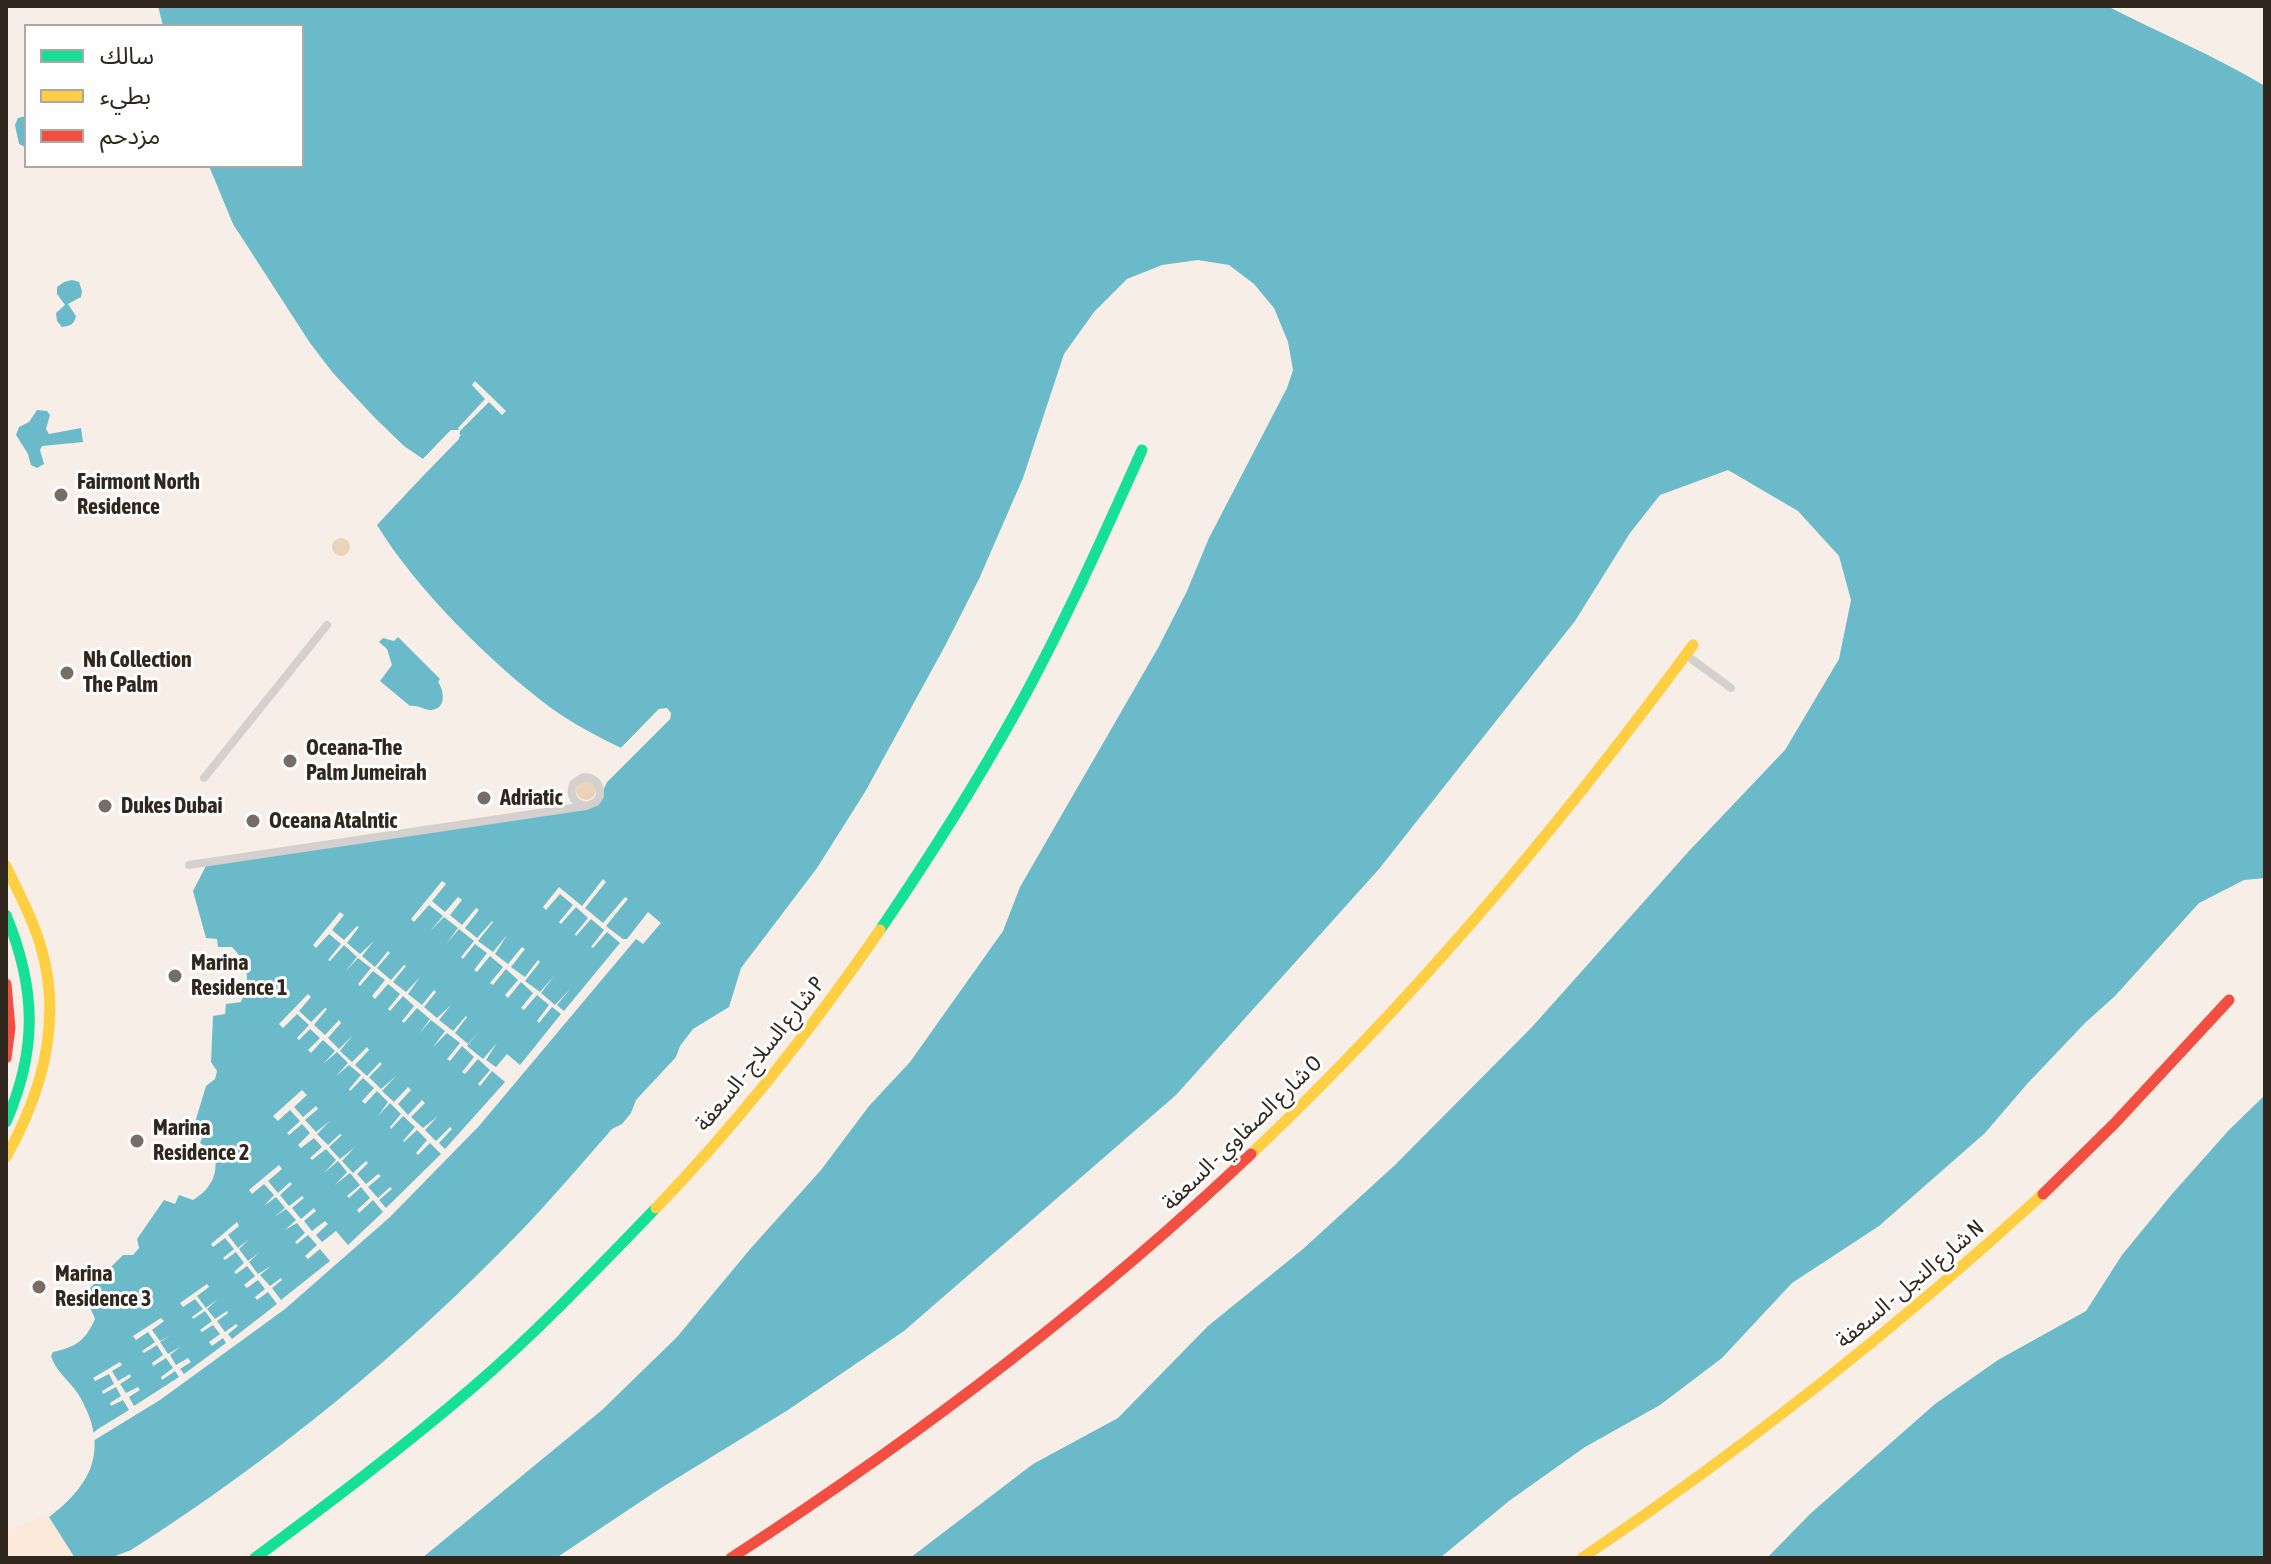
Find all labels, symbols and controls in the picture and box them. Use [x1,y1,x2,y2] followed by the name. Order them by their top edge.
[24,24,304,168] legend
[100,42,154,69] text: سالك
[100,82,151,109] text: بطيء
[100,122,160,149] text: مزدحم
[77,469,200,520] place label: Fairmont North Residence
[52,486,70,504] marker: Fairmont North Residence
[83,647,192,698] place label: Nh Collection The Palm
[58,664,76,682] marker: Nh Collection The Palm
[306,735,427,786] place label: Oceana-The Palm Jumeirah
[281,752,299,770] marker: Oceana-The Palm Jumeirah
[500,785,563,811] place label: Adriatic
[475,789,493,807] marker: Adriatic
[121,793,223,819] place label: Dukes Dubai
[96,797,114,815] marker: Dukes Dubai
[269,808,398,834] place label: Oceana Atalntic
[244,812,262,830] marker: Oceana Atalntic
[191,950,287,1002] place label: Marina Residence 1
[166,967,184,985] marker: Marina Residence 1
[690,972,830,1136] street label: شارع السلاج - السعفة P
[1157,1050,1327,1216] street label: شارع الصفاوي - السعفة O
[153,1115,249,1166] place label: Marina Residence 2
[128,1132,146,1150] marker: Marina Residence 2
[1831,1215,1989,1353] street label: شارع النجل - السعفة N
[55,1261,151,1312] place label: Marina Residence 3
[30,1278,48,1296] marker: Marina Residence 3

